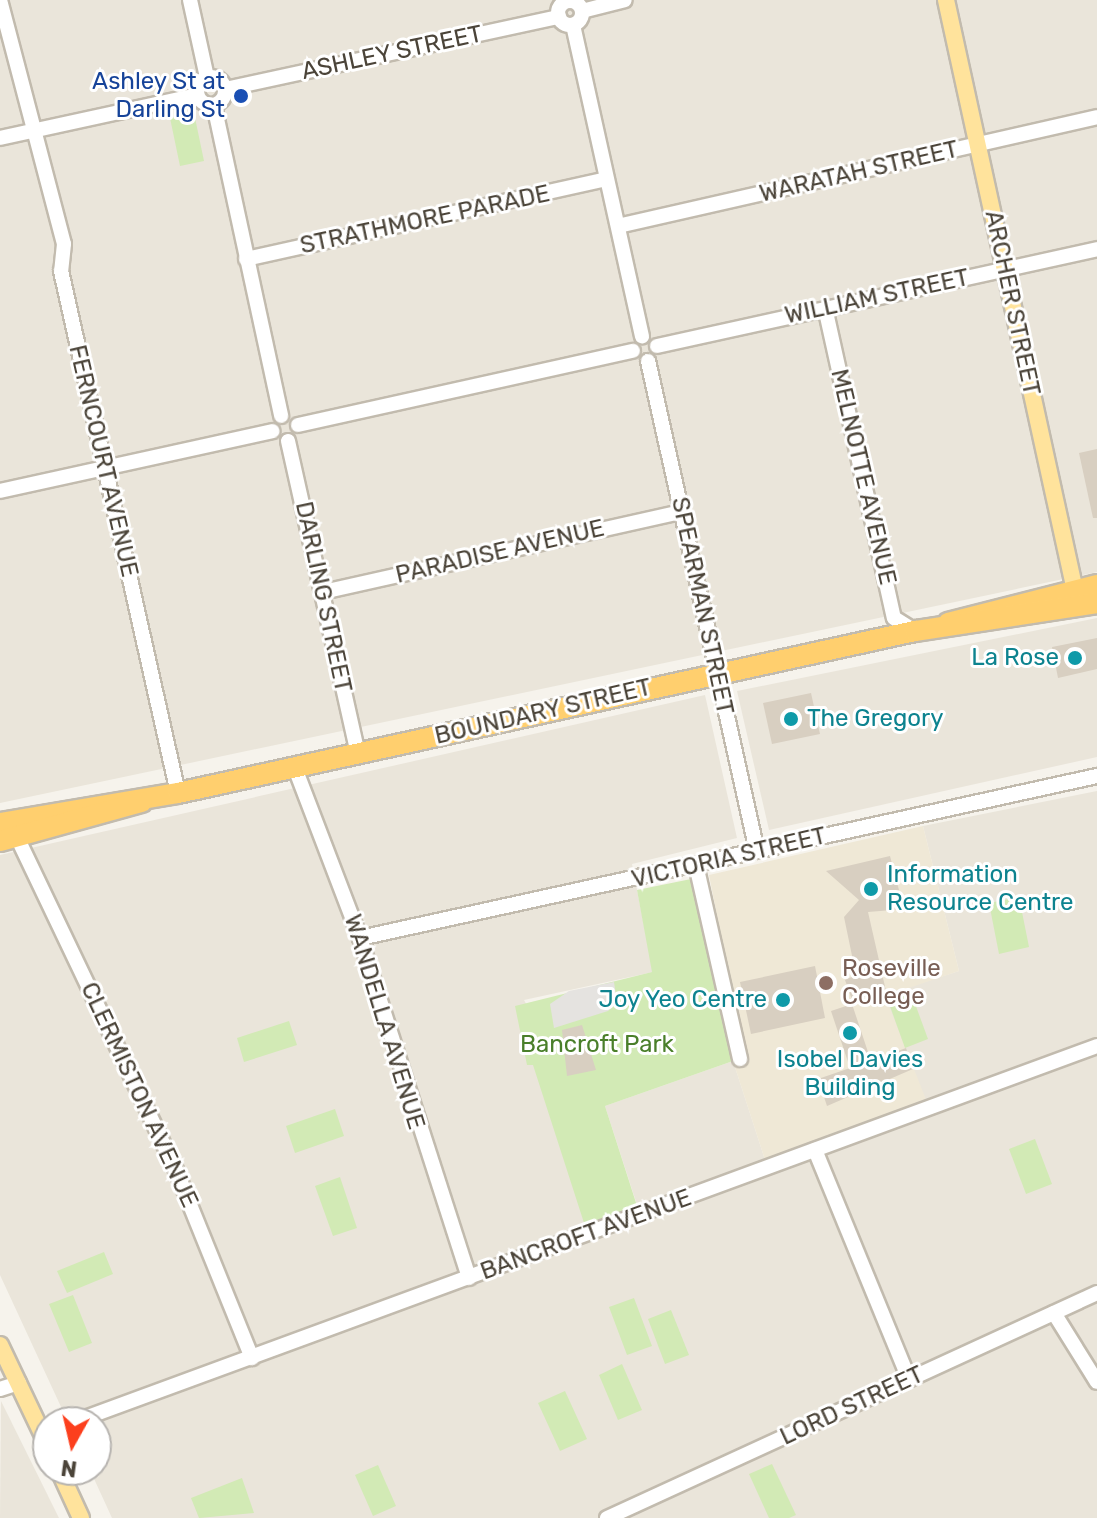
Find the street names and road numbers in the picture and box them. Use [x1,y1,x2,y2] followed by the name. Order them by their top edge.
[299,20,485,86] street label: ASHLEY STREET
[757,135,961,209] street label: WARATAH STREET
[298,179,552,261] street label: STRATHMORE PARADE
[978,208,1046,398] street label: ARCHER STREET
[782,263,972,331] street label: WILLIAM STREET
[62,342,144,580] street label: FERNCOURT AVENUE
[824,366,902,588] street label: MELNOTTE AVENUE
[665,495,739,717] street label: SPEARMAN STREET
[289,499,357,695] street label: DARLING STREET
[393,514,607,590] street label: PARADISE AVENUE
[432,673,654,751] street label: BOUNDARY STREET
[629,822,829,894] street label: VICTORIA STREET
[337,910,431,1134] street label: WANDELLA AVENUE
[74,978,204,1212] street label: CLERMISTON AVENUE
[476,1183,696,1287] street label: BANCROFT AVENUE
[776,1360,928,1452] street label: LORD STREET

